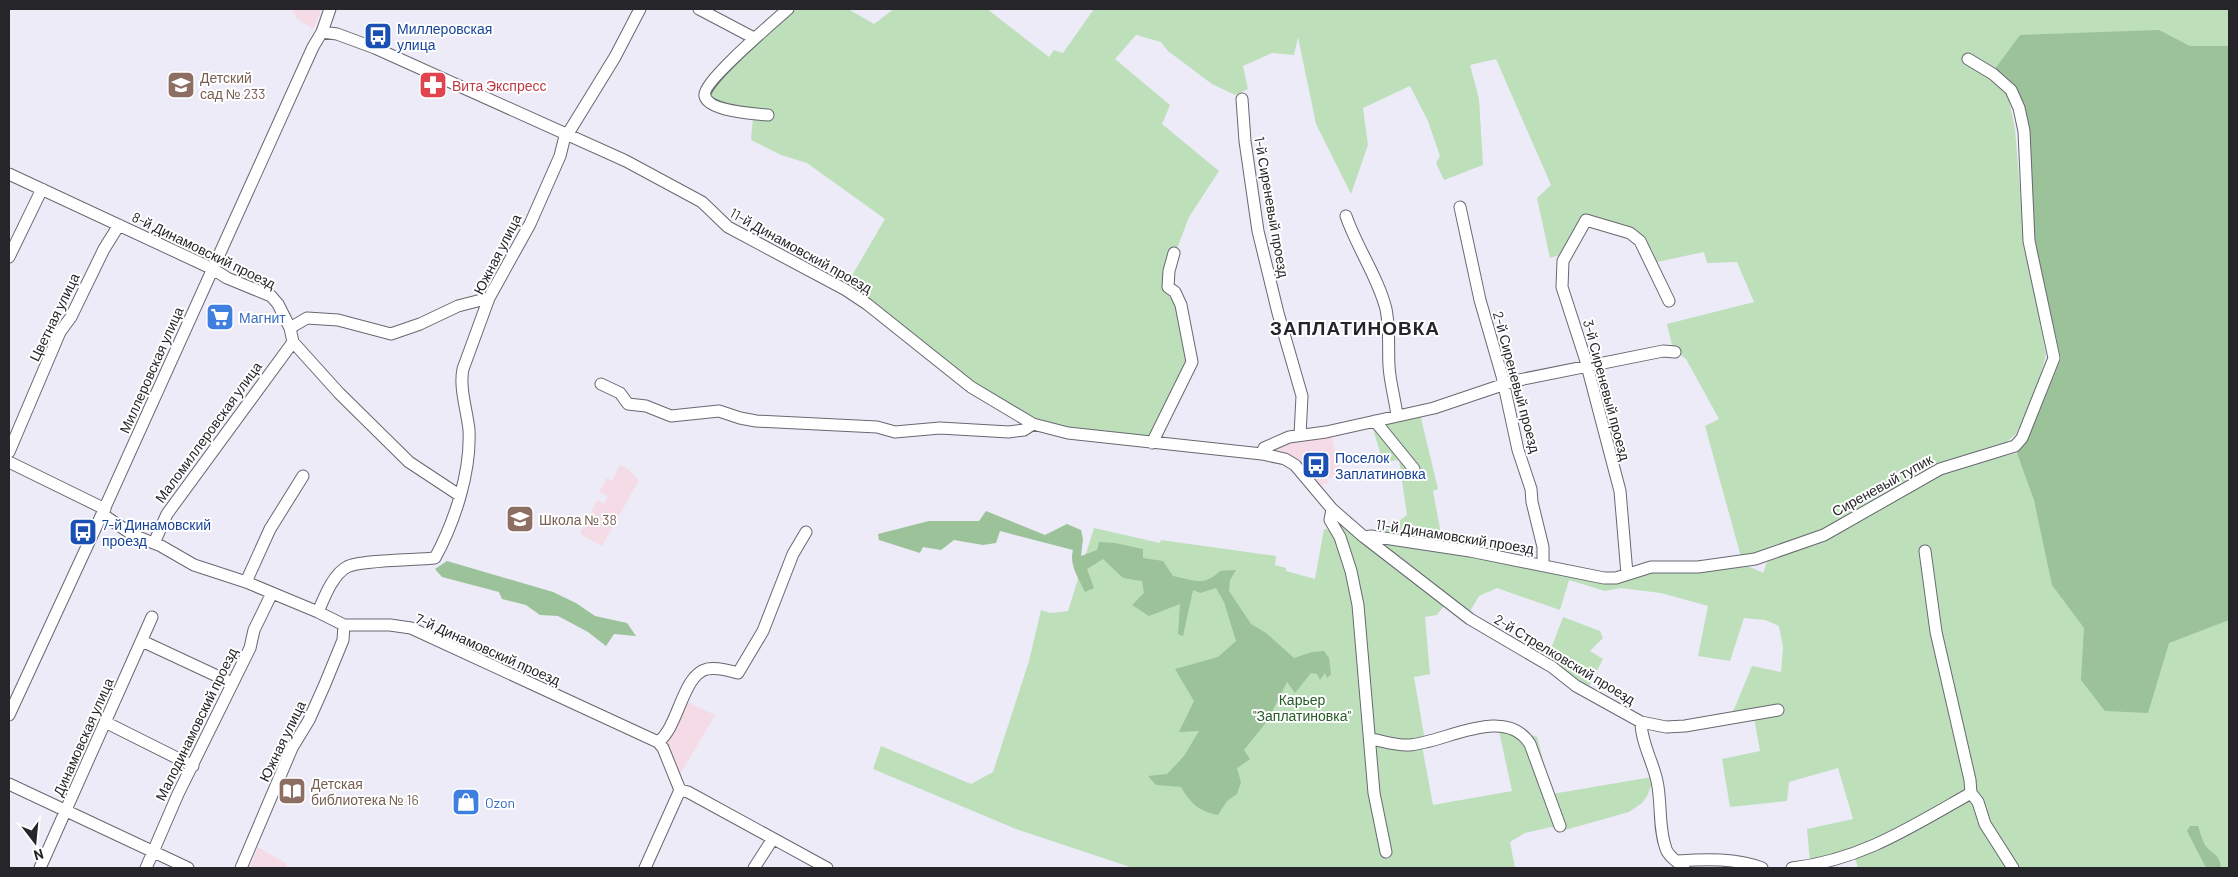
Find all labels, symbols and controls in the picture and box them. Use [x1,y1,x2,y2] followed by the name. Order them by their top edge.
[397,20,492,53] place label: Миллеровская улица
[363,21,393,51] bus stop icon: Миллеровская улица
[200,69,265,102] place label: Детский сад № 233
[166,70,196,100] school or university icon: Детский сад № 233
[418,70,448,100] pharmacy icon: Вита Экспресс
[452,77,547,94] place label: Вита Экспресс
[1251,135,1293,279] street label: 1-й Сиреневый проезд
[727,204,875,296] street label: 11-й Динамовский проезд
[130,208,278,292] street label: 8-й Динамовский проезд
[469,211,525,297] street label: Южная улица
[25,270,83,364] street label: Цветная улица
[205,302,235,332] supermarket icon: Магнит
[115,304,187,436] street label: Миллеровская улица
[239,309,286,326] place label: Магнит
[1490,309,1544,455] street label: 2-й Сиреневый проезд
[1270,316,1440,339] district label: ЗАПЛАТИНОВКА
[1580,318,1634,462] street label: 3-й Сиреневый проезд
[151,358,265,506] street label: Маломиллеровская улица
[1335,449,1426,482] place label: Поселок Заплатиновка
[1301,450,1331,480] bus stop icon: Поселок Заплатиновка
[1829,450,1936,520] street label: Сиреневый тупик
[505,504,535,534] school or university icon: Школа № 38
[539,511,617,528] place label: Школа № 38
[1375,515,1535,557] street label: 11-й Динамовский проезд
[102,516,211,549] place label: 7-й Динамовский проезд
[68,517,98,547] bus stop icon: 7-й Динамовский проезд
[413,609,563,689] street label: 7-й Динамовский проезд
[1492,610,1638,708] street label: 2-й Стрелковский проезд
[152,645,240,803] street label: Малодинамовский проезд
[49,675,117,799] street label: Динамовская улица
[1253,691,1351,724] park label: Карьер "Заплатиновка"
[255,698,309,784] street label: Южная улица
[311,775,419,808] place label: Детская библиотека № 16
[277,776,307,806] library icon: Детская библиотека № 16
[451,787,481,817] shop icon: Ozon
[485,794,515,811] place label: Ozon
[10,817,60,867] north arrow
[32,846,46,864] text: N

